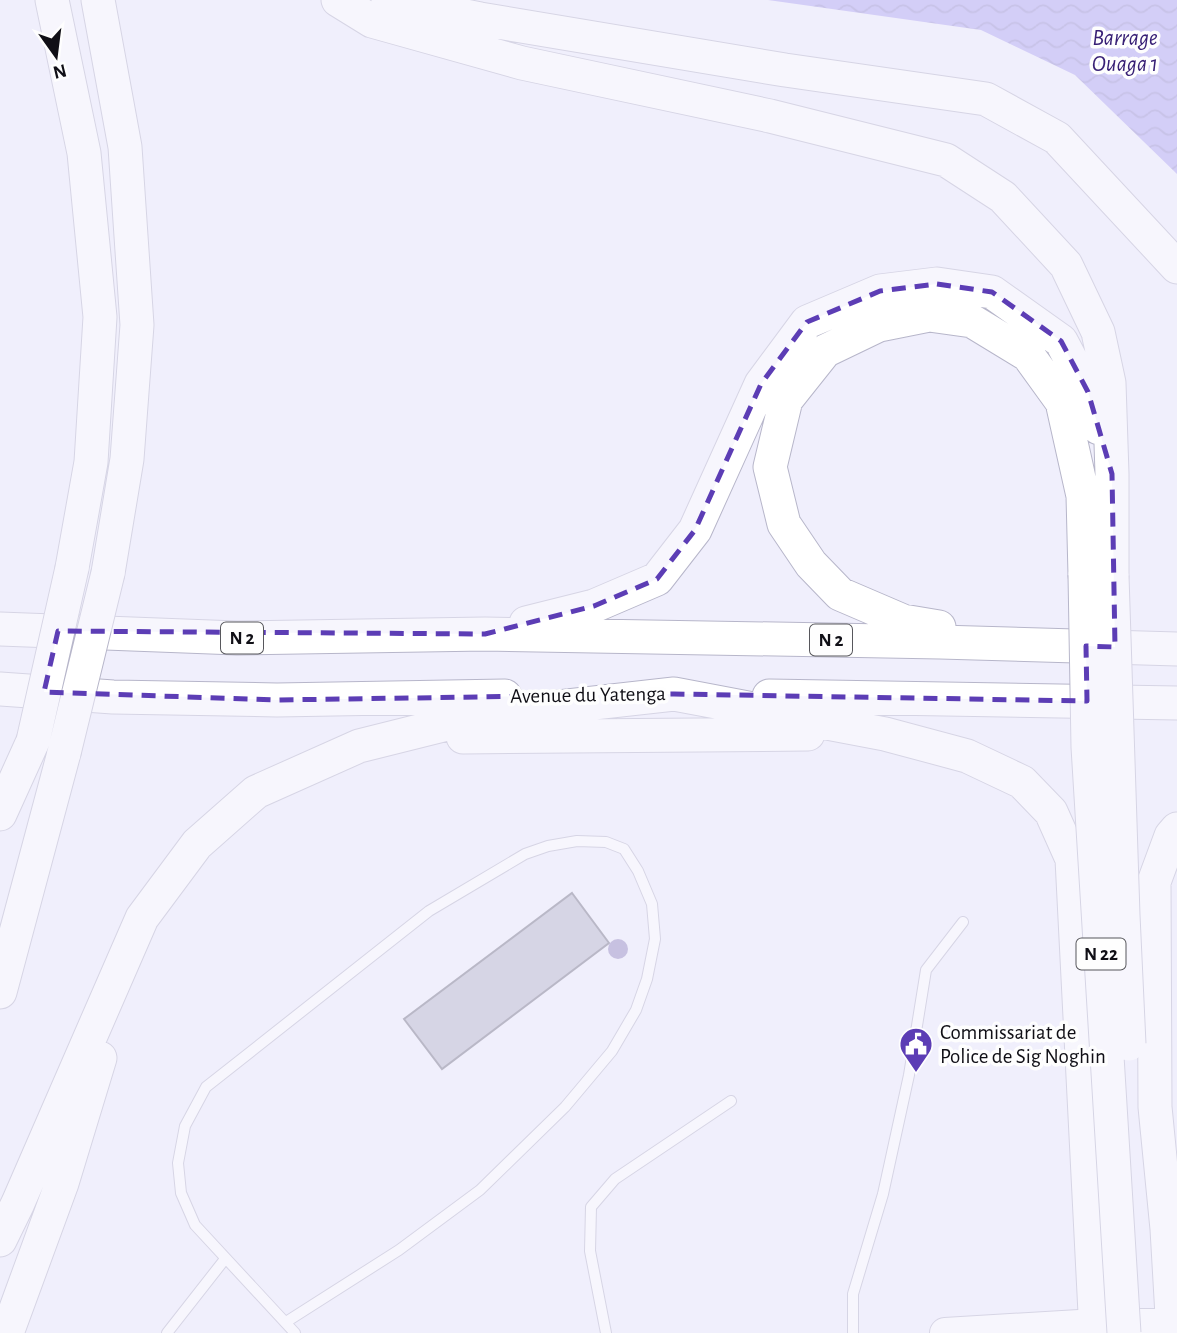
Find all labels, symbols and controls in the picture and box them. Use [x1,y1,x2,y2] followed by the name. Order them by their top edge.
[21,21,91,91] north arrow
[1092,27,1158,76] water label: Barrage Ouaga 1
[51,60,68,82] text: N
[221,622,263,653] road number: N 2
[810,624,852,656] road number: N 2
[510,683,666,707] street label: Avenue du Yatenga
[1076,938,1126,970] road number: N 22
[940,1022,1106,1067] place label: Commissariat de Police de Sig Noghin
[897,1025,935,1074] public building icon: Commissariat de Police de Sig Noghin

